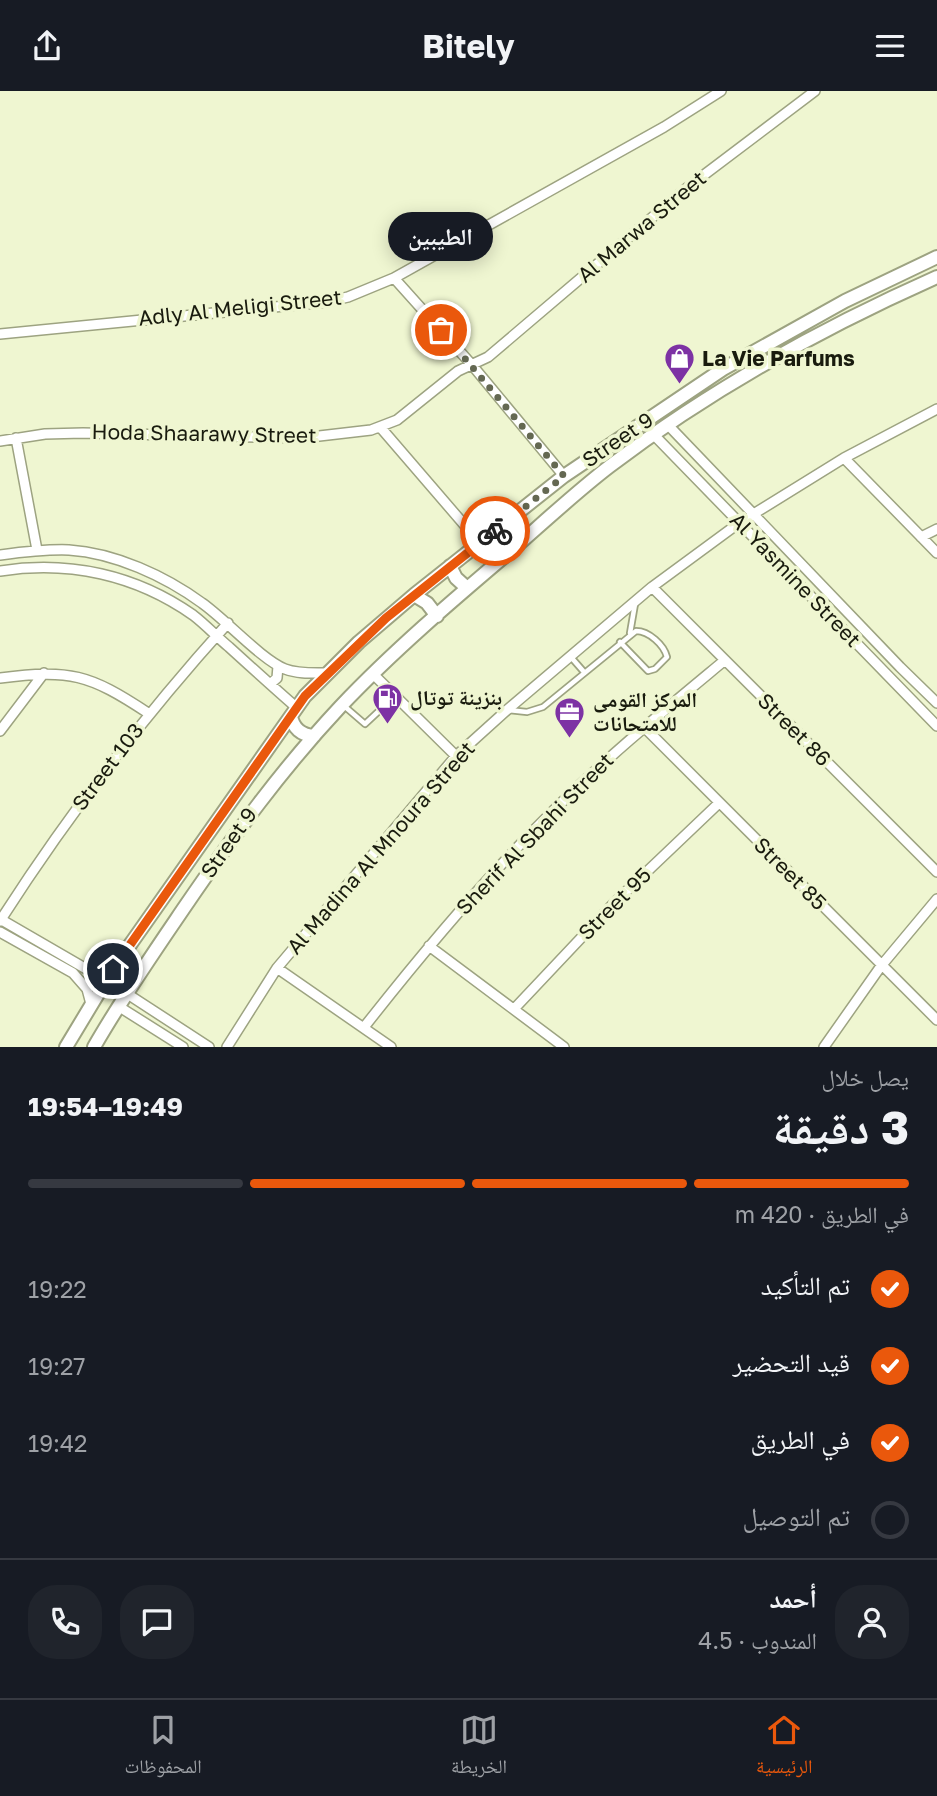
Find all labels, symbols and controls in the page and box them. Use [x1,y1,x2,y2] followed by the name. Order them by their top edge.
[28,27,66,65] icon: share
[422,27,515,65] text: Bitely
[871,27,909,65] icon: menu
[572,165,711,288] street label: Al Marwa Street
[388,211,494,260] callout: الطيبين
[408,222,473,250] text: الطيبين
[137,283,343,331] street label: Adly Al Meligi Street
[411,300,471,360] pin
[422,311,460,349] icon: bag
[662,342,696,386] shop icon: La Vie Parfums
[702,345,855,371] place label: La Vie Parfums
[577,406,658,472] street label: Street 9
[91,418,317,448] street label: Hoda Shaarawy Street
[460,496,530,566] courier
[725,507,867,652] street label: Al Yasmine Street
[476,512,514,550] icon: bike
[370,681,404,725] fuel station icon: بنزينة توتال
[410,684,502,711] place label: بنزينة توتال
[593,686,697,736] place label: المركز القومى للامتحانات
[753,687,837,771] street label: Street 86
[553,695,587,739] office icon: المركز القومى للامتحانات
[66,717,149,815] street label: Street 103
[281,736,480,959] street label: Al Madina Al Mnoura Street
[450,747,618,920] street label: Sherif Al Sbahi Street
[195,802,262,883] street label: Street 9
[749,831,833,915] street label: Street 85
[572,861,656,945] street label: Street 95
[83,939,143,999] pin
[94,950,132,988] icon: home
[822,1063,909,1091] text: يصل خلال
[28,1091,183,1122] text: 19:49–19:54
[773,1099,909,1154] text: 3 دقيقة
[735,1200,909,1228] text: في الطريق · 420 m
[761,1270,850,1301] text: تم التأكيد
[871,1270,909,1308] icon: check
[28,1275,87,1303] text: 19:22
[732,1347,850,1378] text: قيد التحضير
[871,1347,909,1385] icon: check
[28,1352,86,1380] text: 19:27
[751,1424,850,1455] text: في الطريق
[871,1424,909,1462] icon: check
[28,1429,87,1457] text: 19:42
[742,1501,850,1532] text: تم التوصيل
[769,1583,817,1614] text: أحمد
[28,1585,102,1659] button: phone
[120,1585,194,1659] button: chat
[835,1585,909,1659] button: person
[698,1626,817,1654] text: المندوب · 4.5
[125,1711,202,1785] tab: المحفوظات
[451,1711,507,1785] tab: الخريطة
[756,1711,812,1785] tab: الرئيسية

